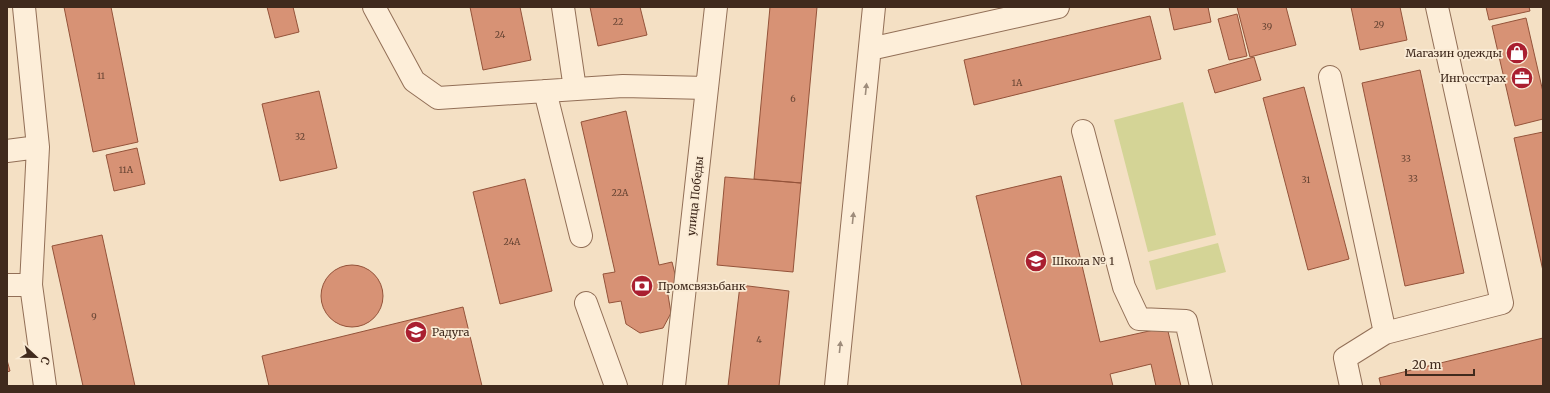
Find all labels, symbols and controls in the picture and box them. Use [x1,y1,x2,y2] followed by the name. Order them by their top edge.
[613,16,623,27] house number: 22
[1374,19,1384,30] house number: 29
[1262,21,1272,32] house number: 39
[495,29,506,40] house number: 24
[1504,40,1530,66] shop icon: Магазин одежды
[1406,46,1503,60] place label: Магазин одежды
[1509,65,1535,91] office icon: Ингосстрах
[97,70,105,81] house number: 11
[1440,71,1506,85] place label: Ингосстрах
[1012,77,1023,88] house number: 1А
[863,82,869,95] one-way arrow
[790,93,796,104] house number: 6
[295,131,305,142] house number: 32
[1401,153,1411,164] house number: 33
[684,155,706,237] street label: улица Победы
[119,164,134,175] house number: 11А
[1408,173,1418,184] house number: 33
[1302,174,1310,185] house number: 31
[612,187,629,198] house number: 22А
[850,212,856,224] one-way arrow
[504,236,521,247] house number: 24А
[1023,248,1049,274] school or university icon: Школа № 1
[1052,254,1114,268] place label: Школа № 1
[629,273,655,299] bank icon: Промсвязьбанк
[658,279,746,293] place label: Промсвязьбанк
[91,311,97,322] house number: 9
[403,319,429,345] school or university icon: Радуга
[432,325,470,339] place label: Радуга
[756,334,762,345] house number: 4
[16,337,56,377] north arrow
[836,341,843,353] one-way arrow
[1406,351,1474,377] scale bar
[37,355,53,367] text: С
[1412,357,1441,372] text: 20 m

